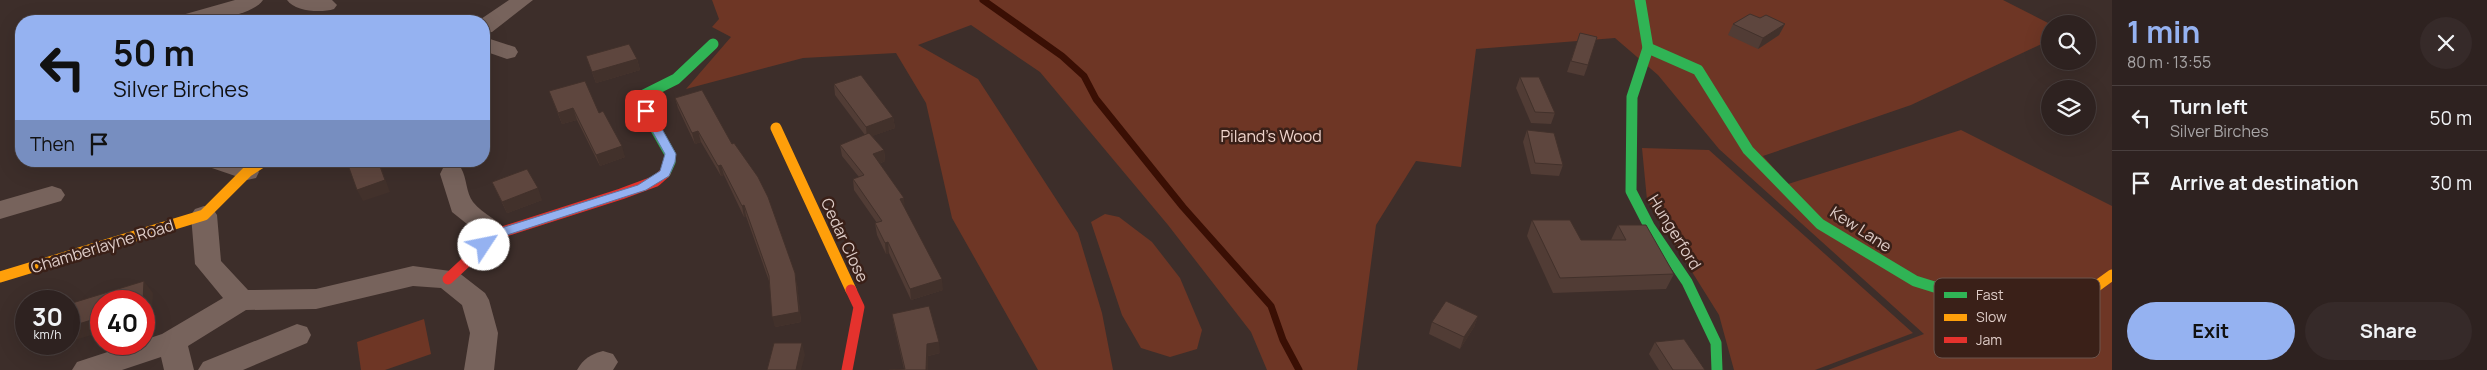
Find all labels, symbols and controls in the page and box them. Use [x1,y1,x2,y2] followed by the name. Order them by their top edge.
[2127,11,2200,52] text: 1 min
[2041,15,2096,135] map controls
[2041,15,2096,70] button: search
[2420,17,2472,69] button: close
[113,29,195,77] text: 50 m
[30,35,95,100] icon: left
[2127,51,2211,73] text: 80 m · 13:55
[113,74,249,104] text: Silver Birches
[2041,80,2096,135] button: layers
[625,90,667,132] pin
[2170,94,2248,120] text: Turn left
[632,97,660,125] icon: arrive
[2127,104,2155,132] icon: left
[2430,105,2472,131] text: 50 m
[2170,120,2269,142] text: Silver Birches
[1220,125,1322,147] park label: Piland's Wood
[85,130,113,158] icon: arrive
[30,131,75,157] text: Then
[2127,169,2155,197] icon: arrive
[2170,170,2359,196] text: Arrive at destination
[2430,170,2472,196] text: 30 m
[1643,190,1707,274] street label: Hungerford
[816,194,874,286] street label: Cedar Close
[1826,201,1896,257] street label: Kew Lane
[28,214,176,278] street label: Chamberlayne Road
[457,218,509,270] position arrow
[1934,278,2100,358] legend
[1976,285,2004,304] text: Fast
[90,290,155,355] speed limit sign: 40
[32,299,63,334] text: 30
[2127,302,2295,360] button: Exit
[2305,302,2472,360] button: Share
[1976,307,2007,326] text: Slow
[34,326,61,343] text: km/h
[1976,330,2002,349] text: Jam

